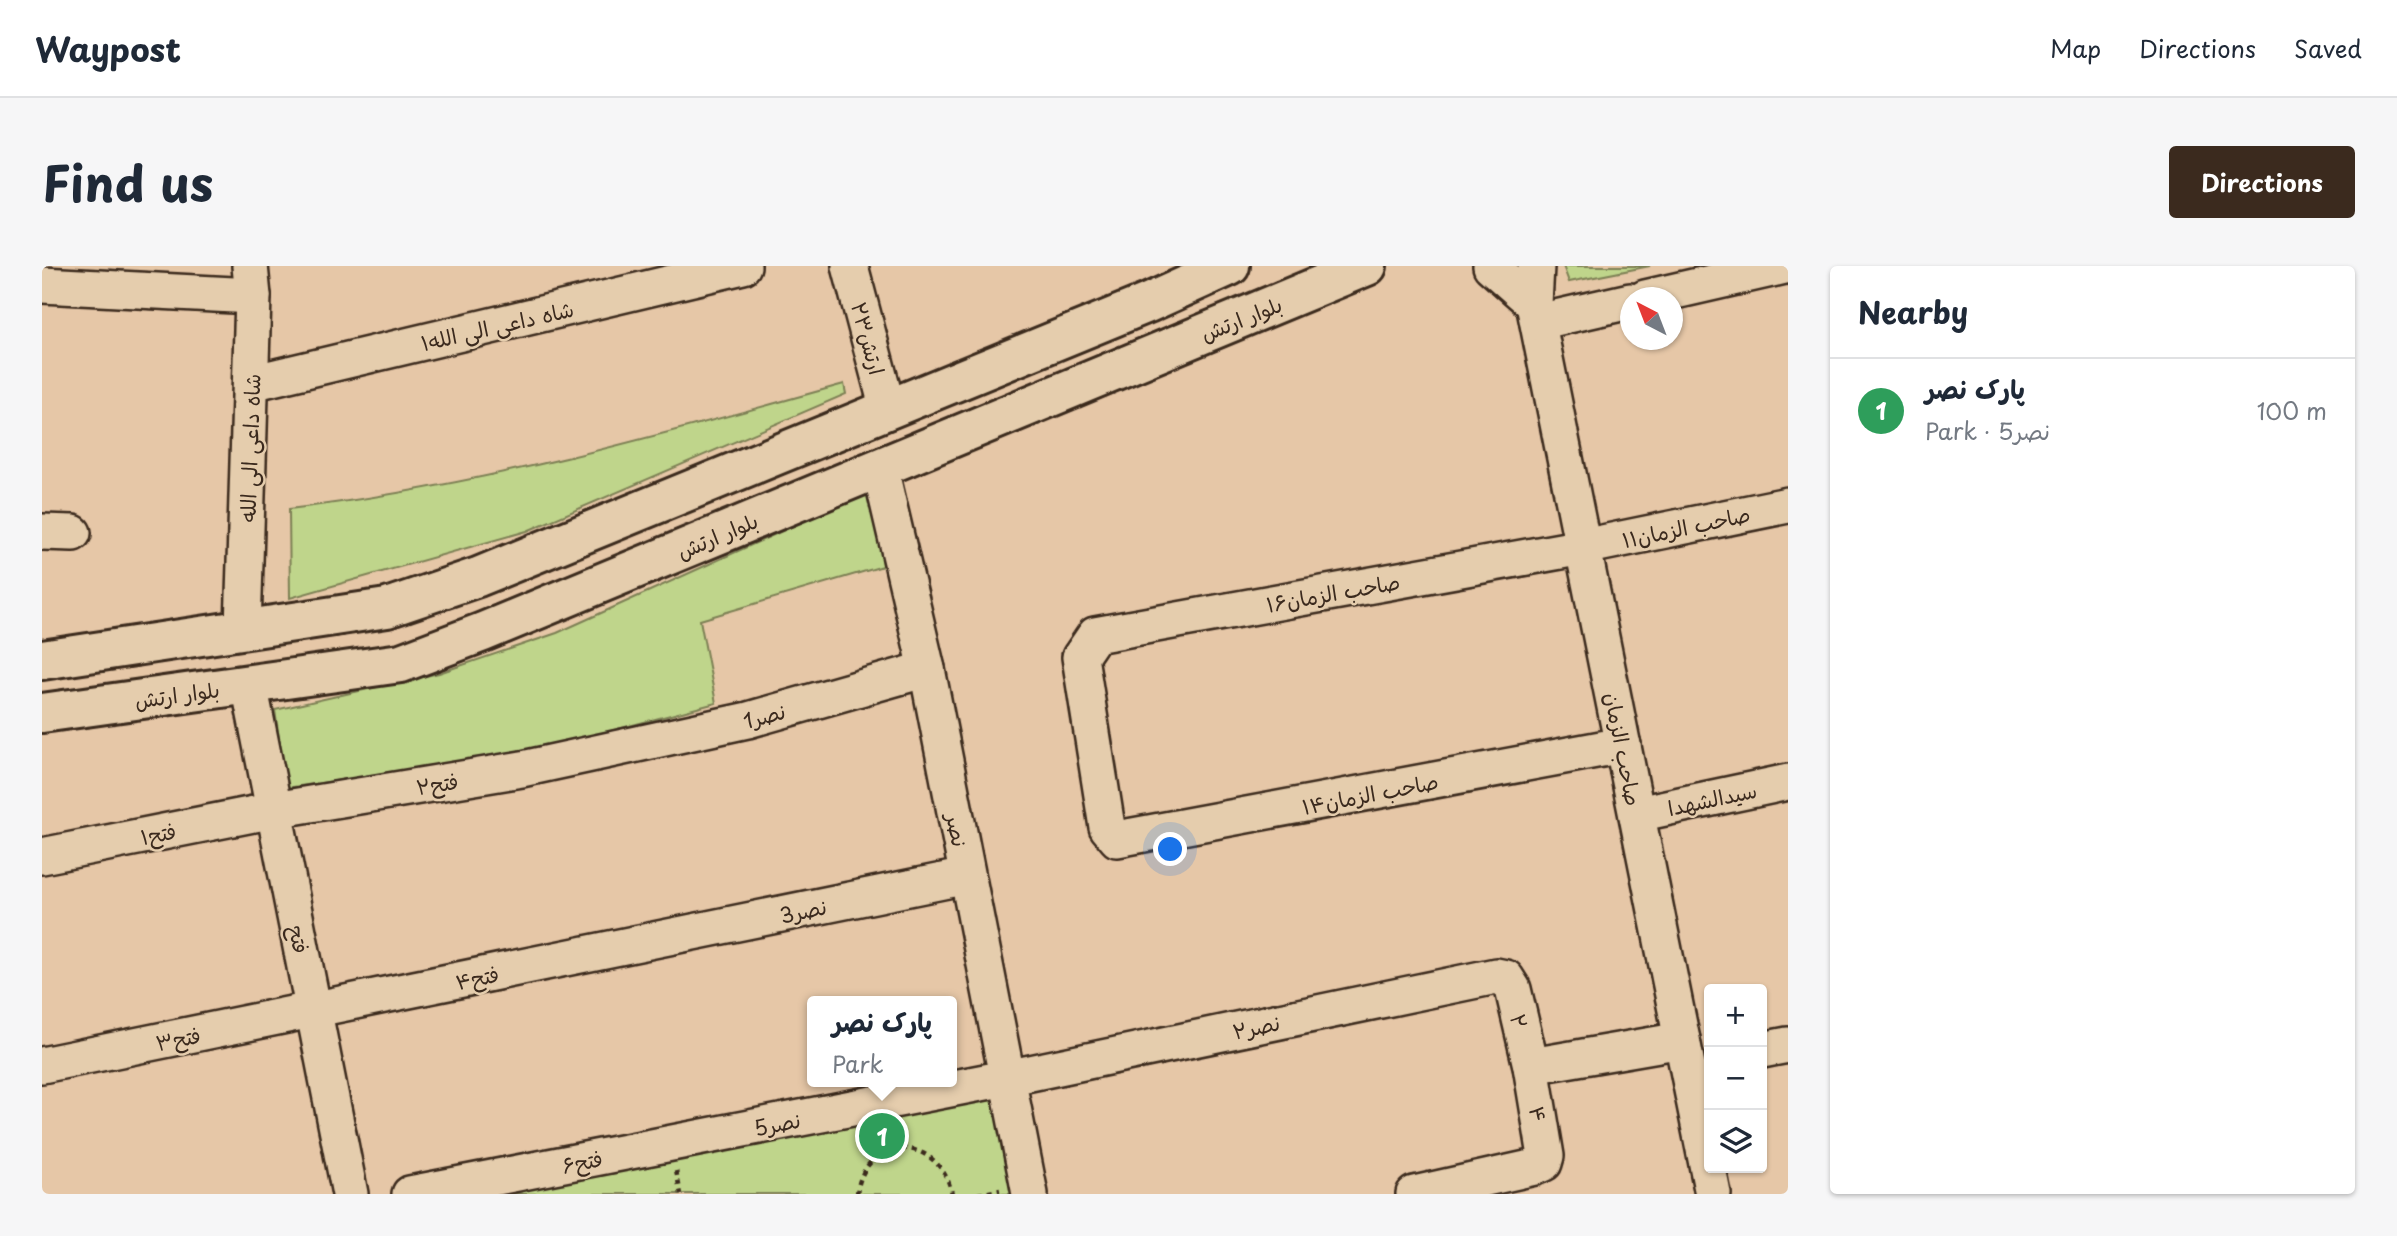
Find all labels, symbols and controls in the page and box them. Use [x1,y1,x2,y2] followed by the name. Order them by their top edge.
[35,23,181,73] text: Waypost
[2050,30,2101,66] text: Map
[2139,30,2256,66] text: Directions
[2294,30,2362,66] text: Saved
[42,145,213,219] text: Find us
[2169,146,2355,218] button: Directions
[1195,287,1287,349] street label: بلوار ارتش
[1620,287,1683,350] north arrow
[1858,289,1968,334] text: Nearby
[417,292,577,358] street label: شاه داعی الی الله۱
[844,298,894,378] street label: ارتش۲۳
[1925,369,2025,408] text: پارک نصر
[230,373,268,523] street label: شاه داعی الی الله
[1876,393,1887,428] text: 1
[2257,393,2327,428] text: 100 m
[1925,413,2050,448] text: Park · 5نصر
[1619,497,1753,555] street label: صاحب الزمان۱۱
[672,504,762,566] street label: بلوار ارتش
[1264,564,1402,620] street label: صاحب الزمان۱۶
[133,672,221,716] street label: بلوار ارتش
[1597,689,1651,809] street label: صاحب الزمان
[739,694,789,736] street label: 1نصر
[414,764,460,802] street label: ۲فتح
[1299,764,1441,822] street label: صاحب الزمان۱۴
[1665,773,1759,823] street label: سیدالشهدا
[939,809,977,849] street label: نصر
[137,814,179,852] street label: ۱فتح
[1153,832,1187,866] your location
[777,889,829,931] street label: 3نصر
[282,922,318,956] street label: فتح
[452,957,502,997] street label: فتح۴
[1704,984,1767,1173] map controls
[1704,984,1767,1047] button: +
[807,996,957,1087] popup
[832,1002,932,1041] text: پارک نصر
[1229,1005,1283,1047] street label: نصر۲
[1503,1010,1537,1032] street label: ۲
[153,1018,203,1058] street label: ۳فتح
[832,1046,883,1081] text: Park
[1704,1047,1767,1110] button: −
[751,1103,803,1143] street label: 5نصر
[1522,1103,1556,1125] street label: ۴
[859,1110,905,1162] pin: 1
[1704,1110,1767,1173] button: layers
[559,1141,605,1181] street label: ۶فتح

